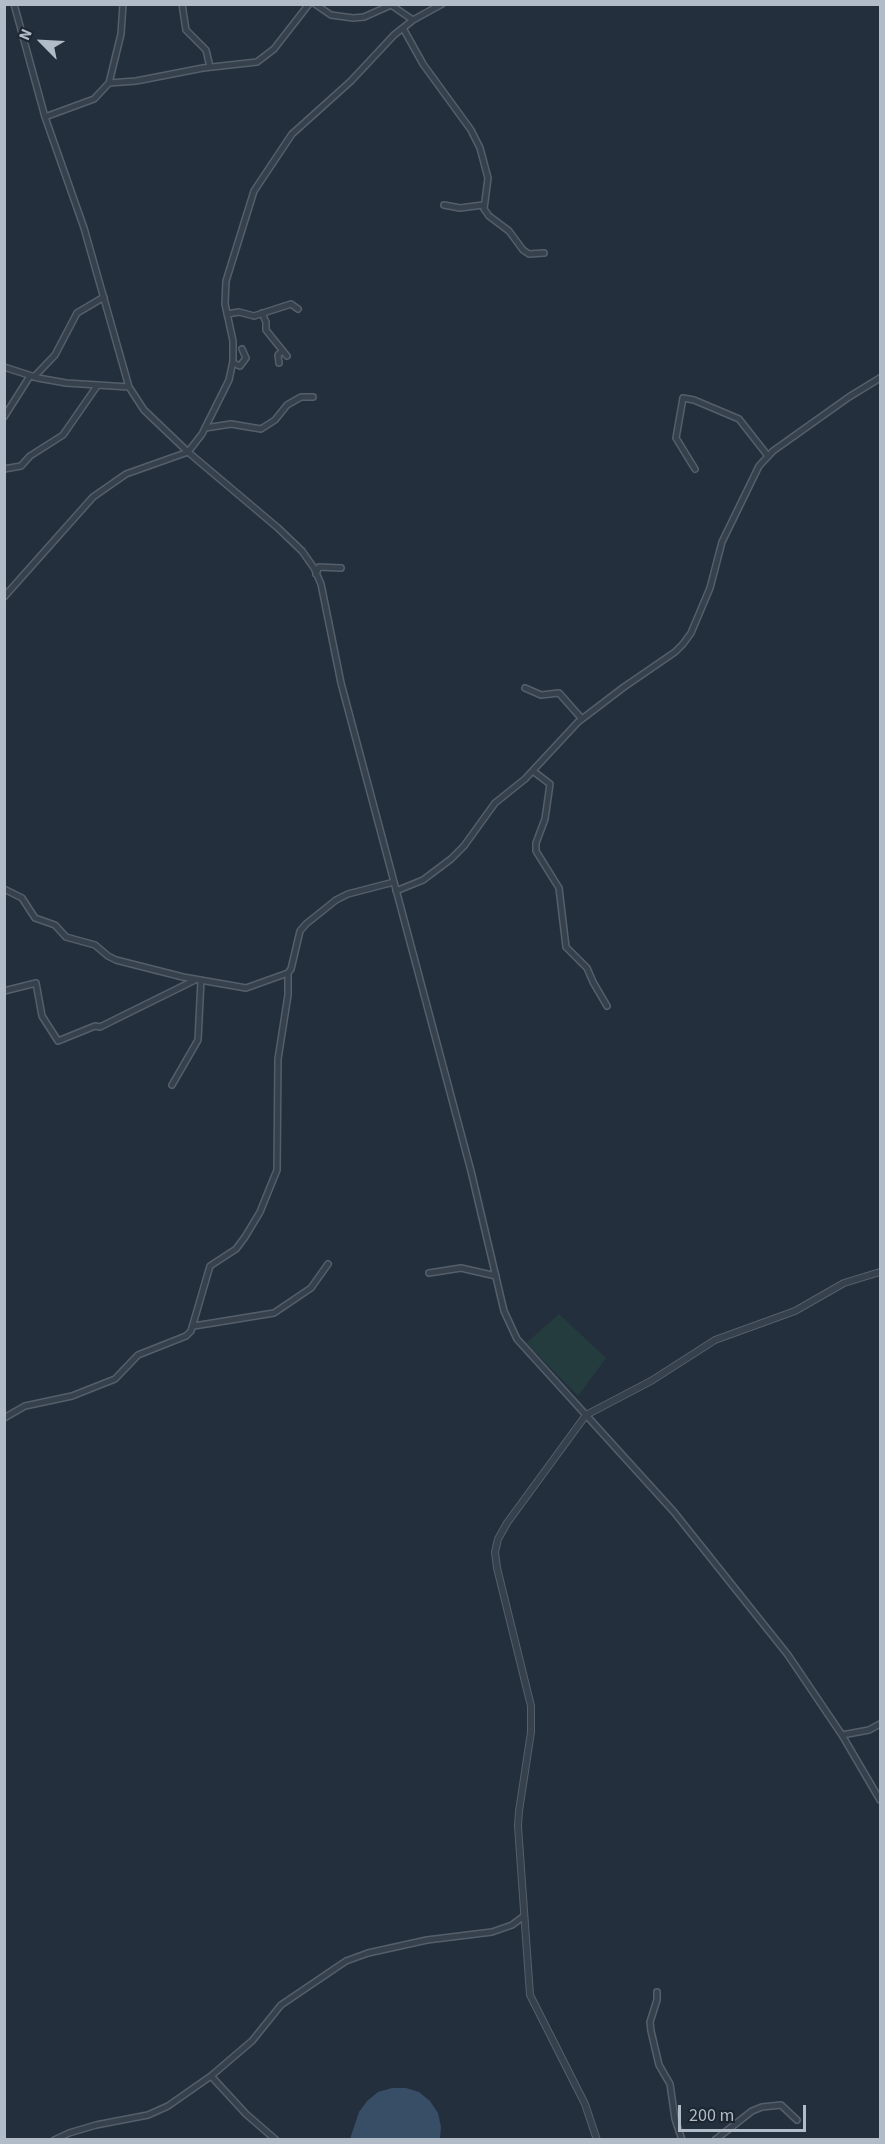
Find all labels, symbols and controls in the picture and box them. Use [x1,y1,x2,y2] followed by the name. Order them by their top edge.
[12,12,72,72] north arrow
[13,25,38,44] text: N
[681,2093,808,2131] scale bar
[689,2103,734,2128] text: 200 m

